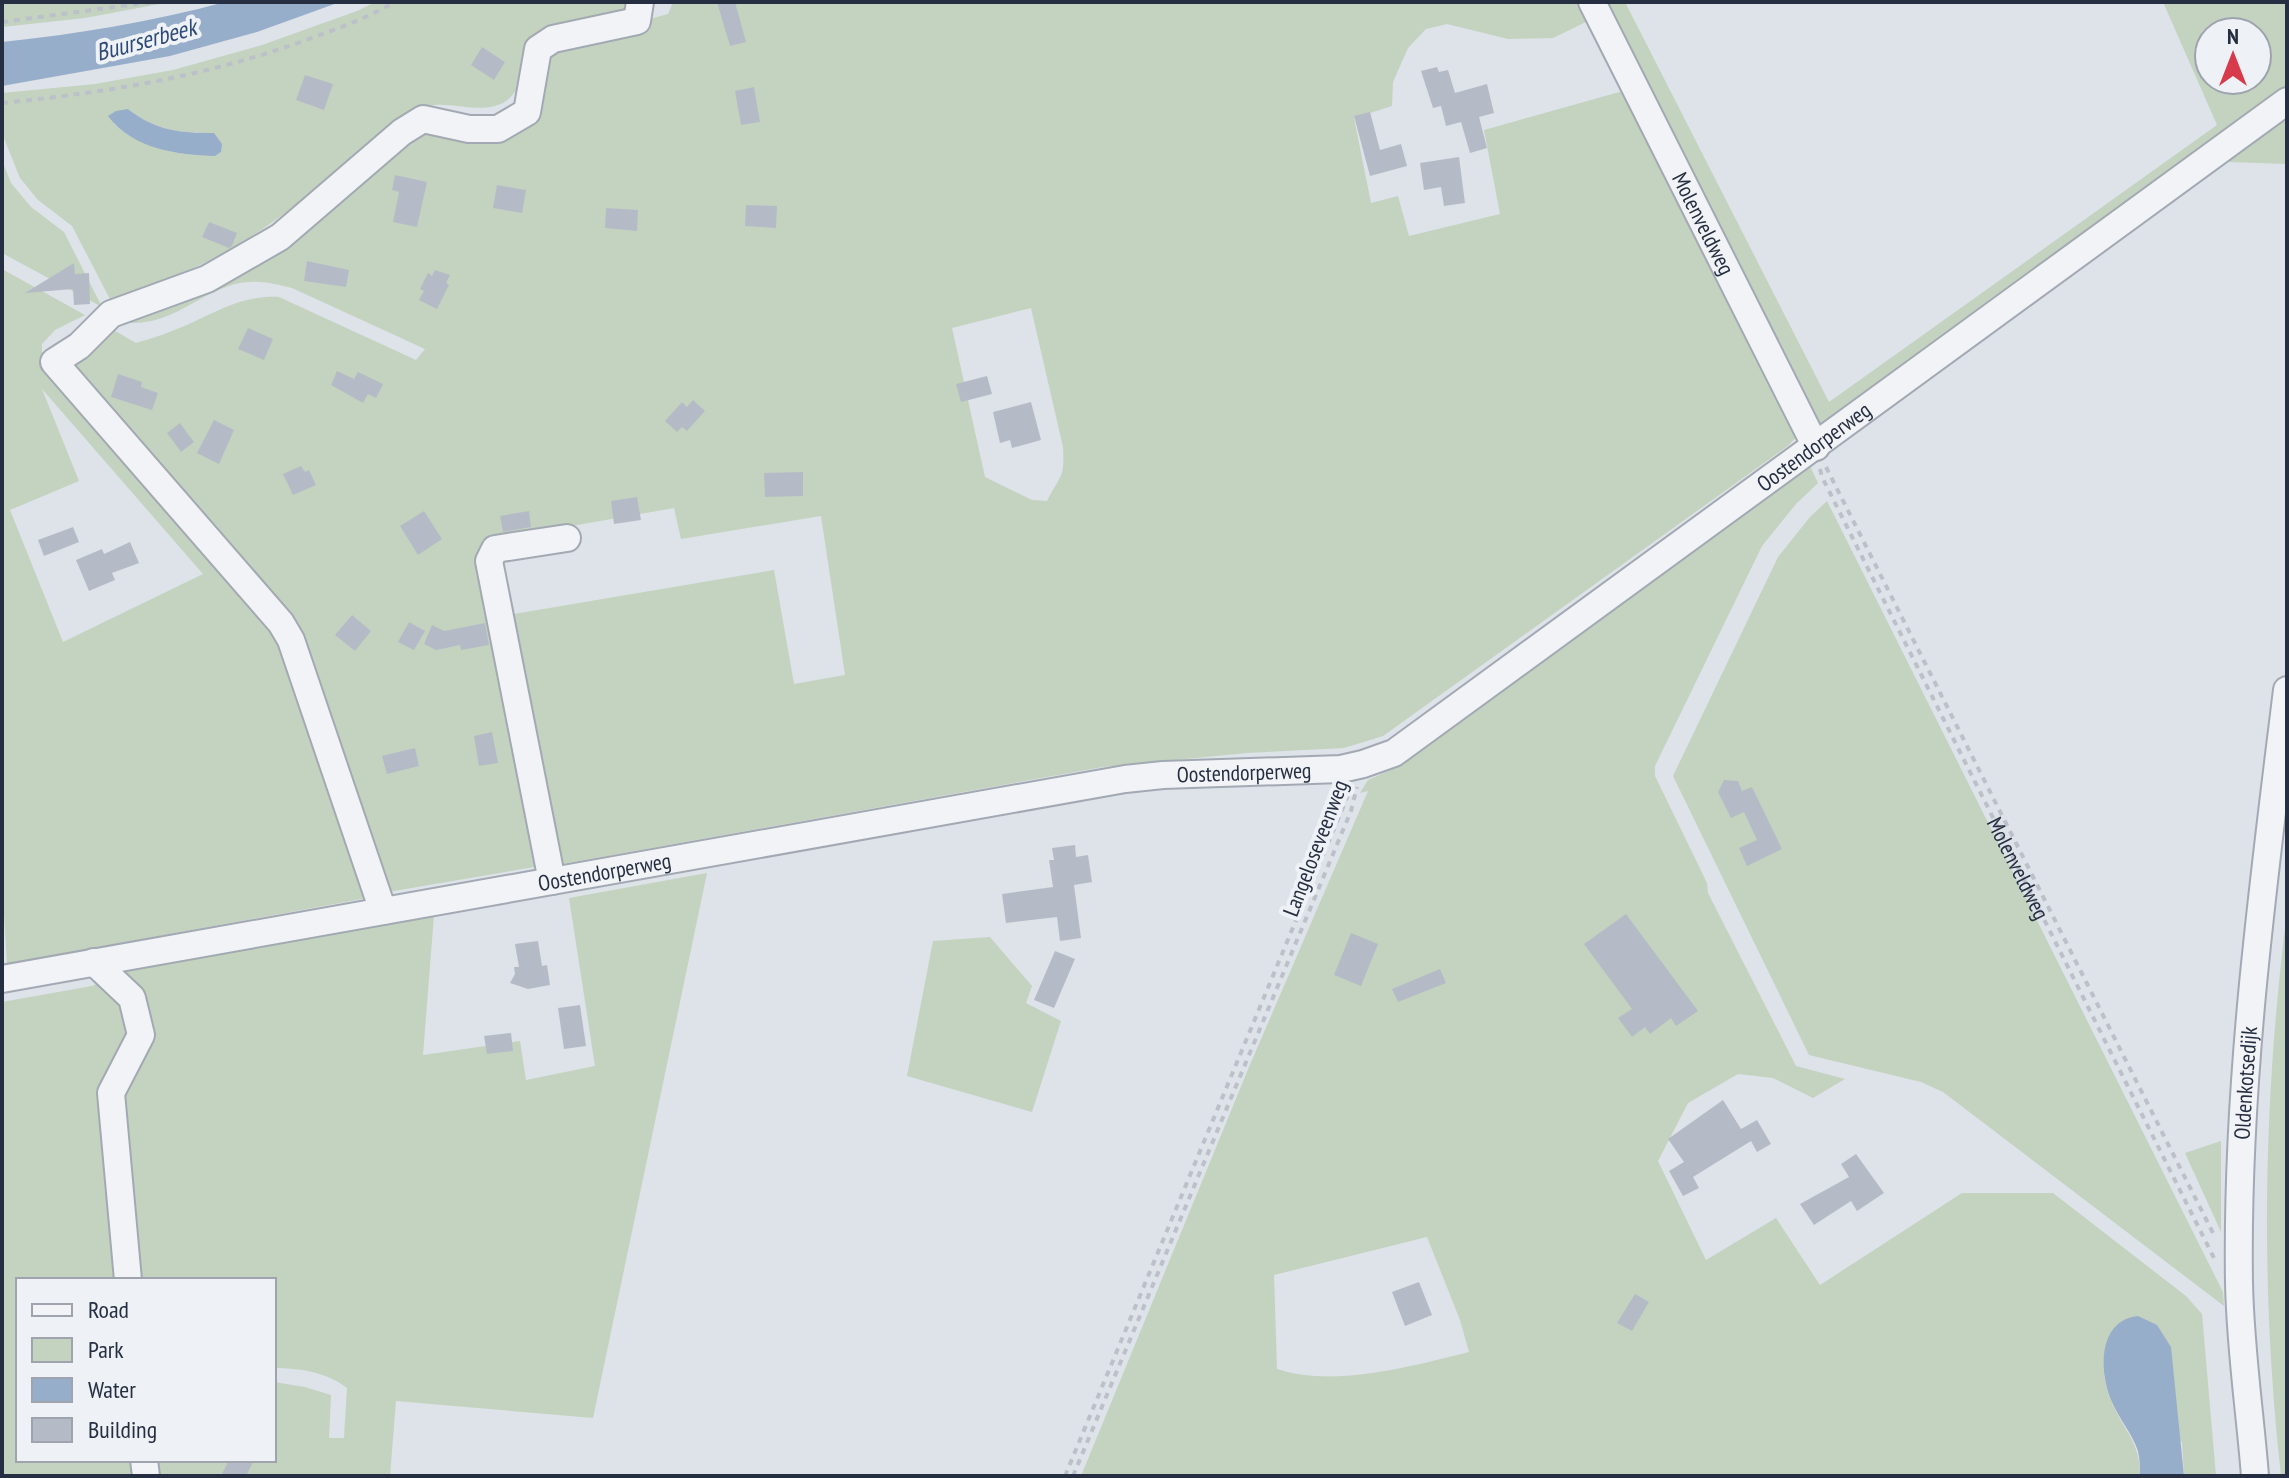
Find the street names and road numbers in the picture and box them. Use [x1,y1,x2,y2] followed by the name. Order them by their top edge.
[1666,168,1741,279] street label: Molenveldweg
[1751,396,1876,498] street label: Oostendorperweg
[1176,756,1312,789] street label: Oostendorperweg
[1276,776,1354,920] street label: Langeloseveenweg
[1981,812,2056,924] street label: Molenveldweg
[536,846,673,897] street label: Oostendorperweg
[2228,1025,2263,1140] street label: Oldenkotsedijk

